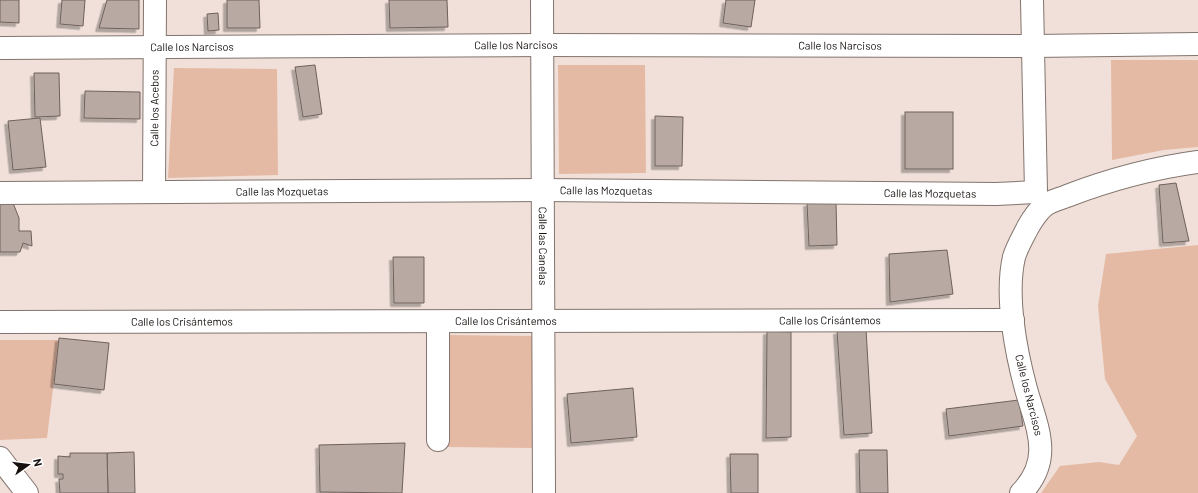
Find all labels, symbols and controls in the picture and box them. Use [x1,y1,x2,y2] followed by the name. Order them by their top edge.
[474,38,558,51] street label: Calle los Narcisos
[798,39,882,52] street label: Calle los Narcisos
[150,40,234,53] street label: Calle los Narcisos
[147,70,161,146] street label: Calle los Acebos
[560,183,652,197] street label: Calle las Mozquetas
[236,184,328,198] street label: Calle las Mozquetas
[884,186,976,200] street label: Calle las Mozquetas
[537,207,550,285] street label: Calle las Canelas
[779,313,881,326] street label: Calle los Crisántemos
[455,314,557,327] street label: Calle los Crisántemos
[131,315,233,328] street label: Calle los Crisántemos
[1013,353,1046,437] street label: Calle los Narcisos
[8,445,48,485] north arrow
[31,457,45,468] text: N

